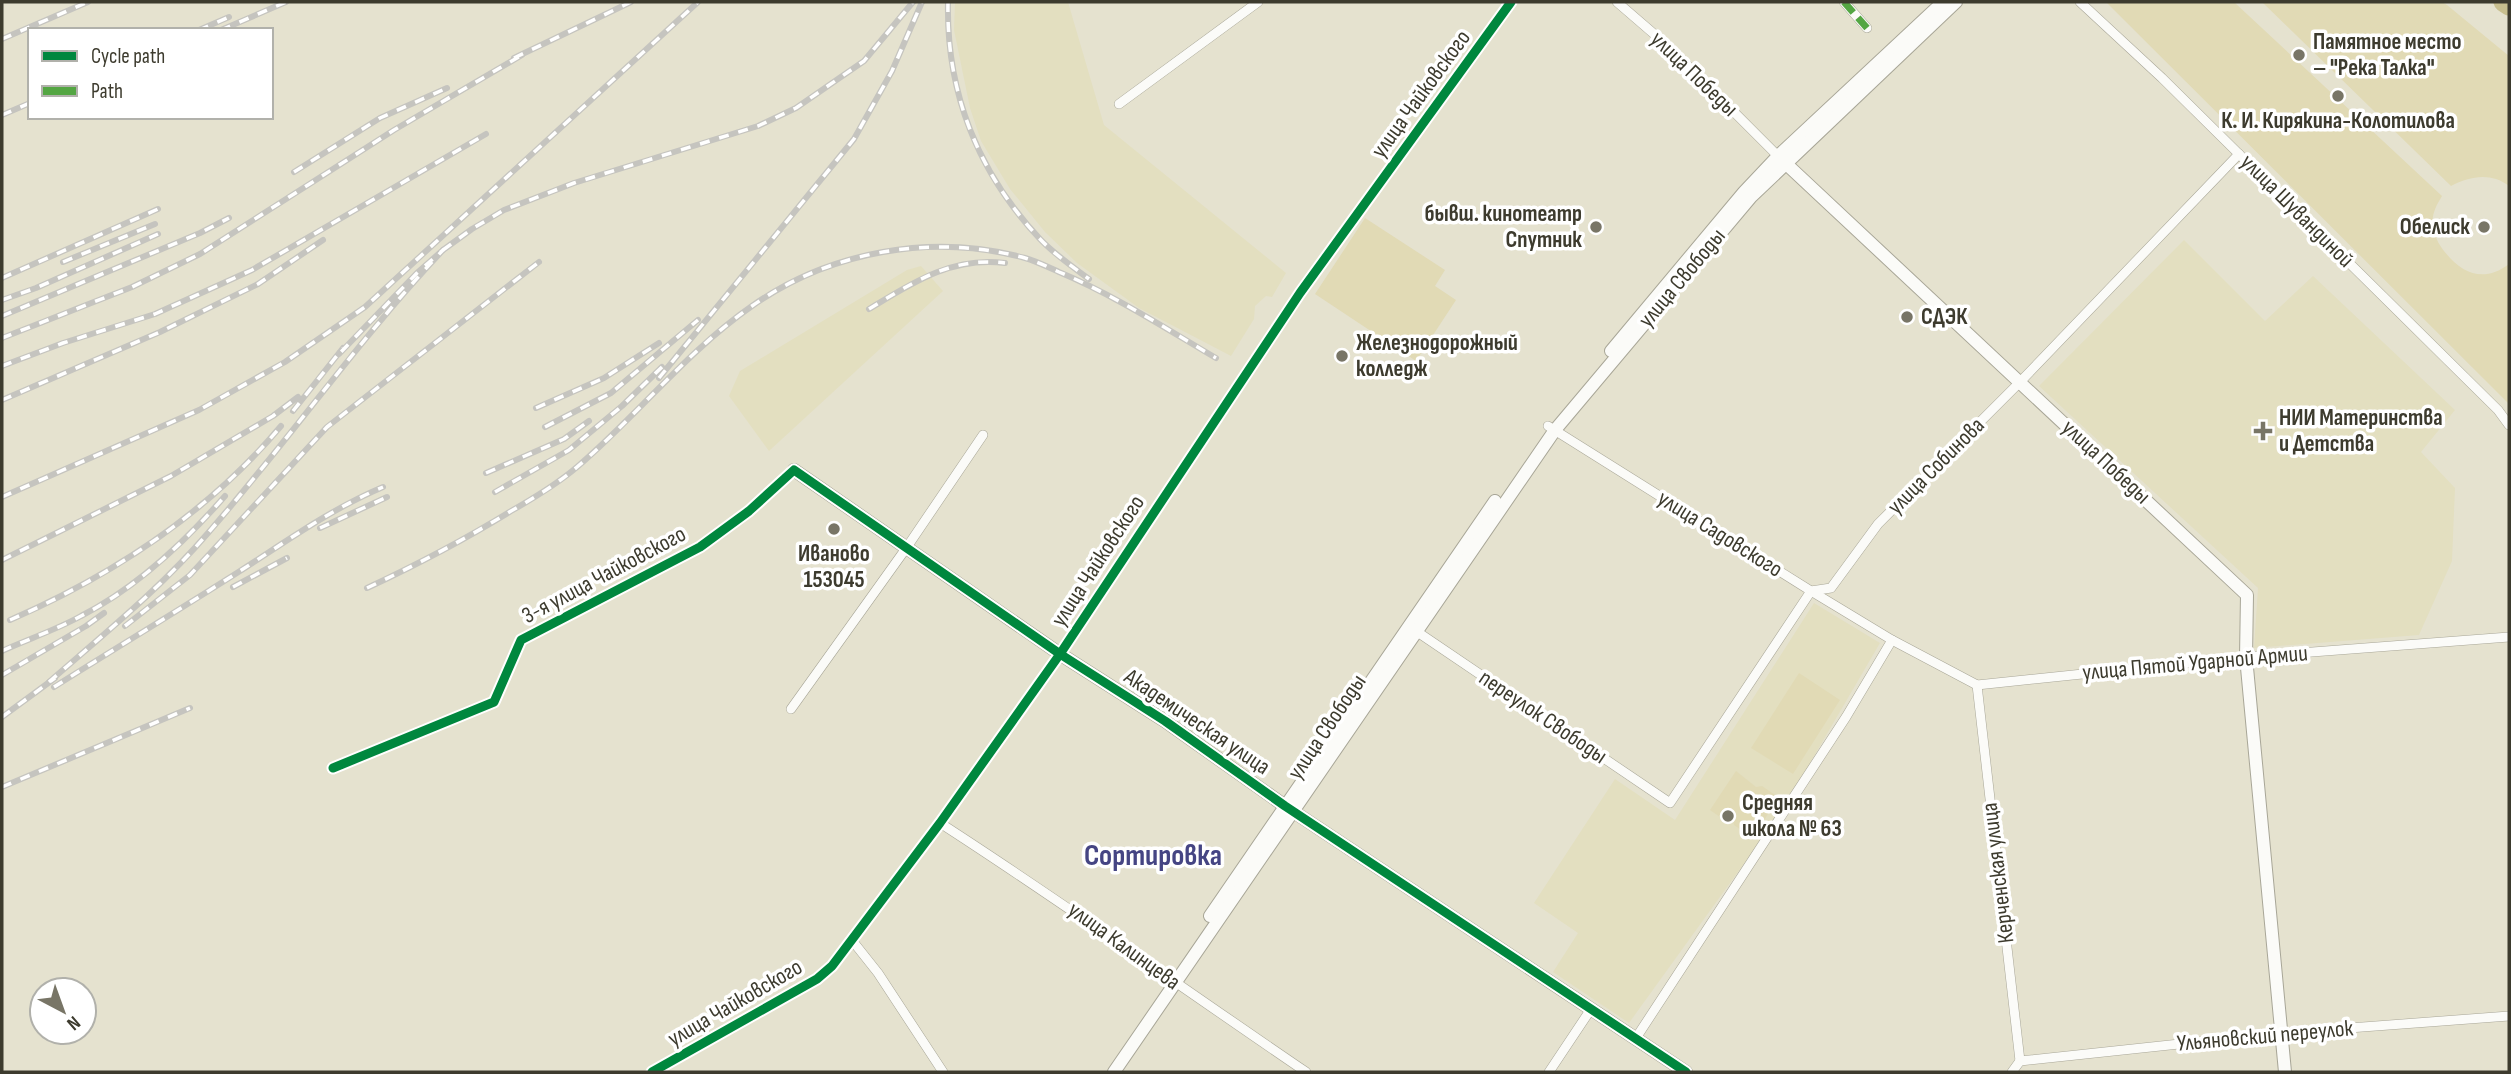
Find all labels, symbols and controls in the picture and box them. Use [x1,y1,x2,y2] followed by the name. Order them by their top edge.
[1365,25,1477,163] street label: улица Чайковского
[1644,25,1744,123] street label: улица Победы
[28,28,273,119] legend
[2313,28,2461,82] place label: Памятное место – "Река Талка"
[91,44,165,69] text: Cycle path
[2291,47,2307,63] marker: Памятное место – "Река Талка"
[91,79,123,104] text: Path
[2330,88,2346,104] marker: К. И. Кирякина-Колотилова
[2221,107,2455,135] place label: К. И. Кирякина-Колотилова
[2234,148,2360,274] street label: улица Шувандиной
[1424,200,1582,254] place label: бывш. кинотеатр Спутник
[2400,213,2470,241] place label: Обелиск
[1588,219,1604,235] marker: бывш. кинотеатр Спутник
[2476,219,2492,235] marker: Обелиск
[1633,223,1731,333] street label: улица Свободы
[1921,303,1968,331] place label: СДЭК
[1899,309,1915,325] marker: СДЭК
[1356,329,1518,383] place label: Железнодорожный колледж
[1334,348,1350,364] marker: Железнодорожный колледж
[2279,404,2443,458] place label: НИИ Материнства и Детства
[1882,412,1990,520] street label: улица Собинова
[2056,414,2156,510] street label: улица Победы
[2253,421,2273,441] marker: НИИ Материнства и Детства
[1652,484,1788,584] street label: улица Садовского
[1045,490,1151,632] street label: улица Чайковского
[517,520,691,630] street label: 3-я улица Чайковского
[826,521,842,537] marker: Иваново 153045
[798,540,870,594] place label: Иваново 153045
[2081,639,2309,687] street label: улица Пятой Ударной Армии
[1118,662,1275,781] street label: Академическая улица
[1474,664,1612,770] street label: переулок Свободы
[1282,669,1372,785] street label: улица Свободы
[1742,789,1842,843] place label: Средняя школа № 63
[1976,801,2020,945] street label: Керченская улица
[1720,808,1736,824] marker: Средняя школа № 63
[1084,838,1222,874] district label: Сортировка
[1062,896,1186,996] street label: улица Калинцева
[663,953,807,1053] street label: улица Чайковского
[28,976,98,1046] north arrow
[62,1011,85,1035] text: N
[2176,1014,2355,1058] street label: Ульяновский переулок

